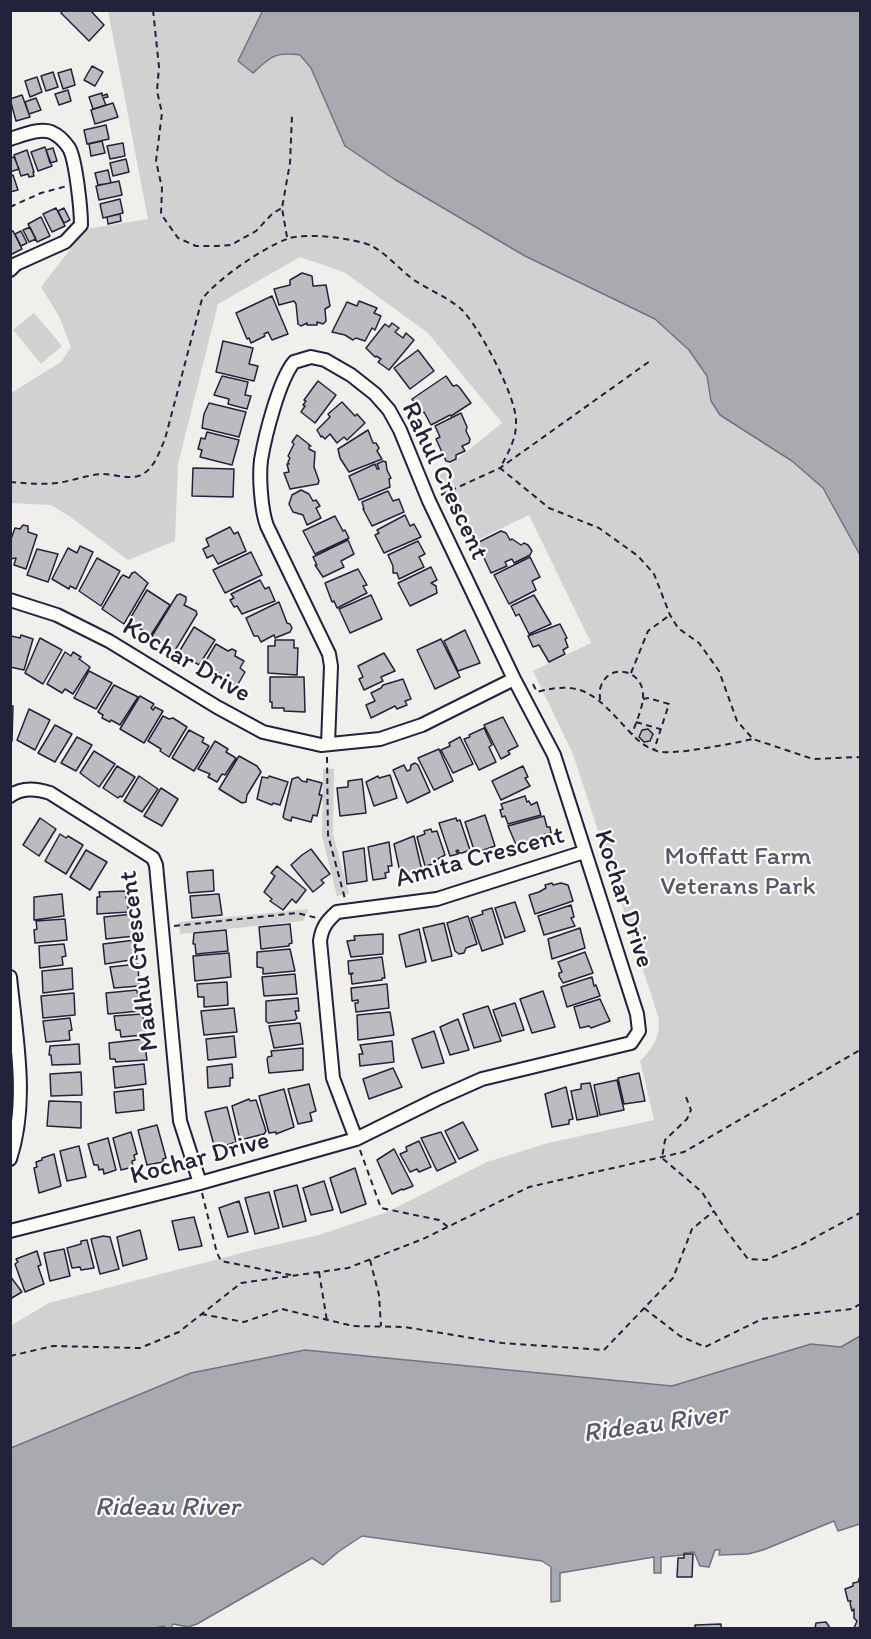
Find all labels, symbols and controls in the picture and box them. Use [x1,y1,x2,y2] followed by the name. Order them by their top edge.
[394,397,494,565] street label: Rahul Crescent
[116,612,256,710] street label: Kochar Drive
[392,821,568,895] street label: Amita Crescent
[586,826,660,972] street label: Kochar Drive
[660,841,816,903] park label: Moffatt Farm Veterans Park
[113,869,167,1053] street label: Madhu Crescent
[127,1125,273,1193] street label: Kochar Drive
[581,1399,729,1451] water label: Rideau River
[95,1492,239,1524] water label: Rideau River

